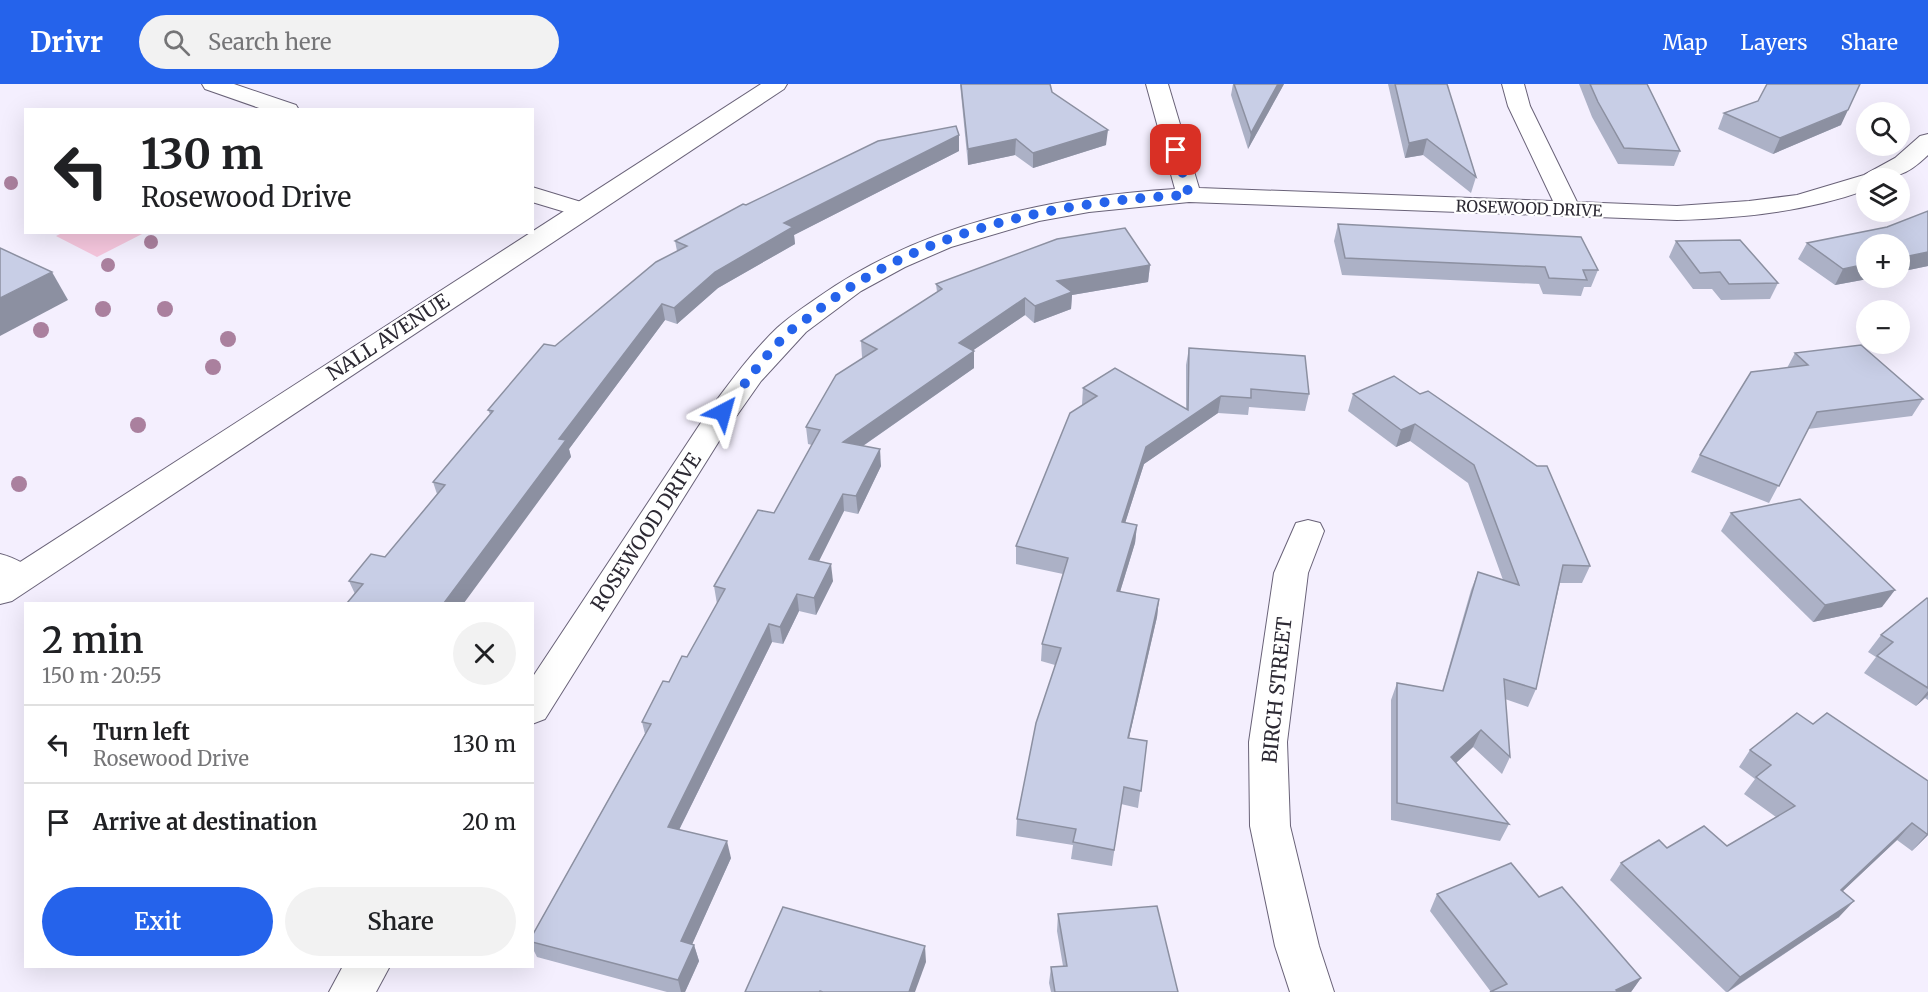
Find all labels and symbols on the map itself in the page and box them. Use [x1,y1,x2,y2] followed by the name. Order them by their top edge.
[1150,124,1201,175] pin
[1455,195,1604,221] street label: ROSEWOOD DRIVE
[322,288,454,385] street label: NALL AVENUE
[691,380,755,444] position arrow
[585,448,706,616] street label: ROSEWOOD DRIVE
[1256,616,1297,764] street label: BIRCH STREET

